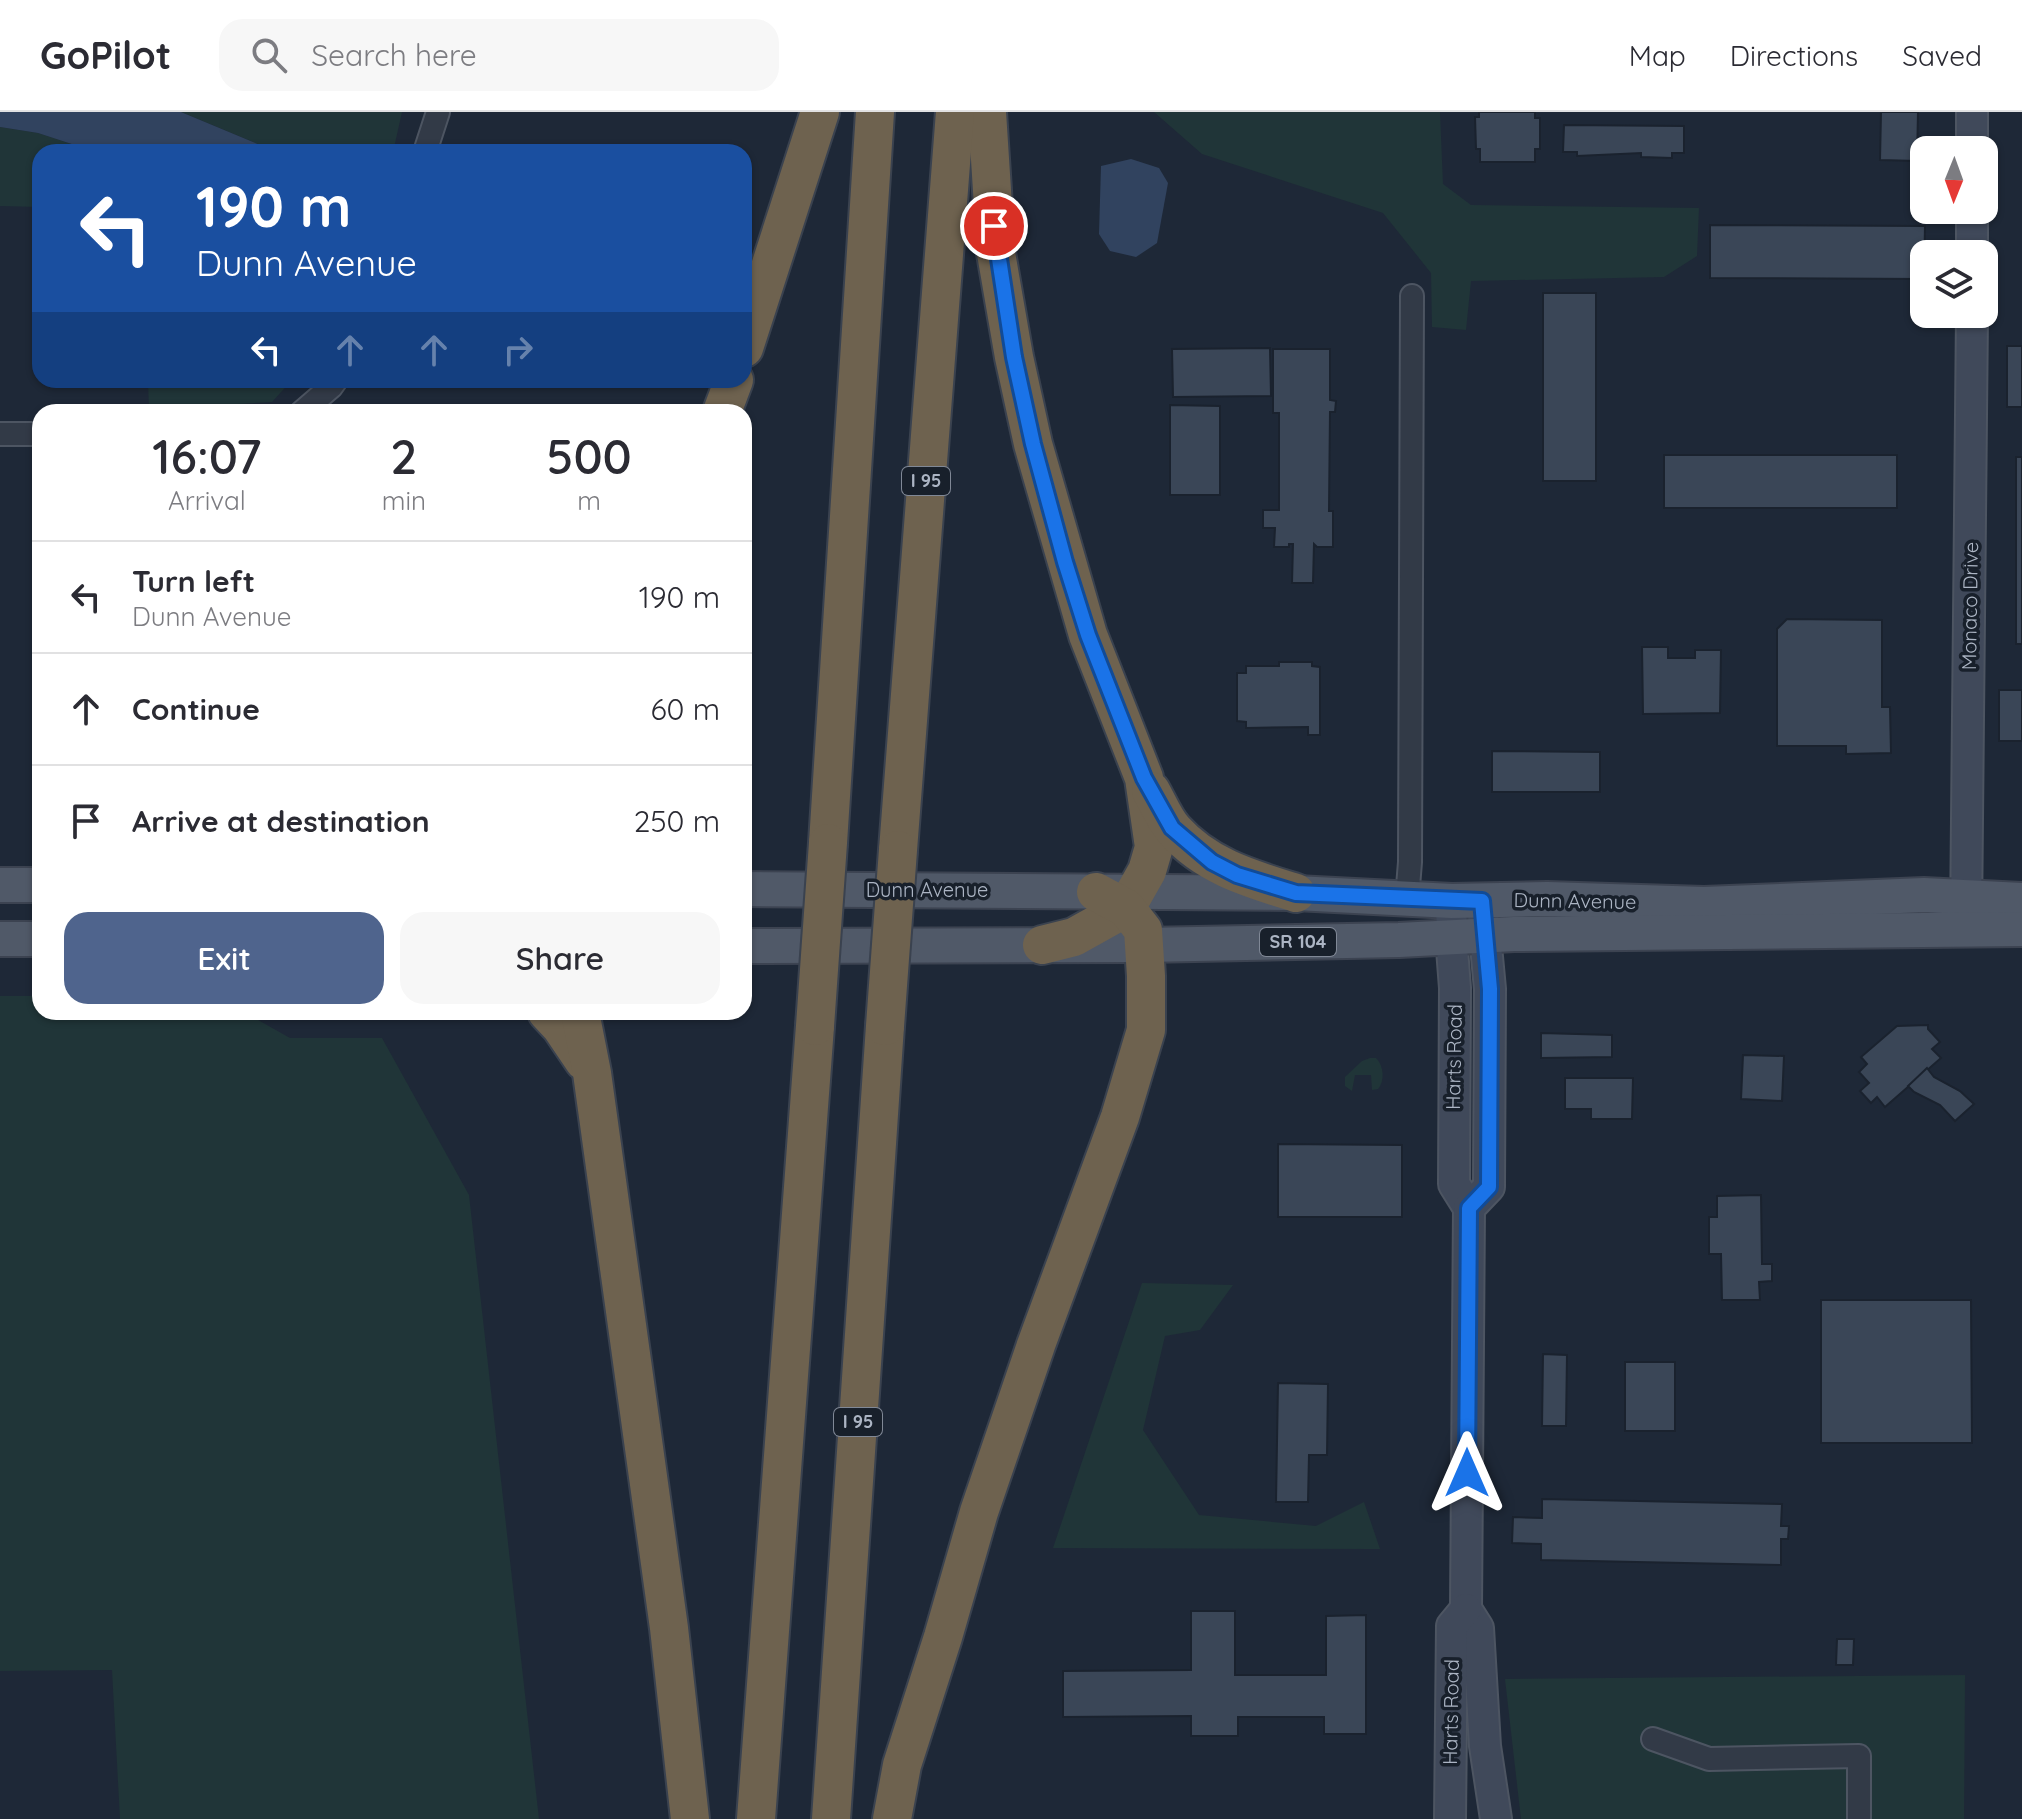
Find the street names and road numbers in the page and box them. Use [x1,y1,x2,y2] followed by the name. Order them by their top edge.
[902,467,950,495] road number: I 95
[1956,542,1983,670] street label: Monaco Drive
[866,877,988,902] street label: Dunn Avenue
[1513,887,1637,914] street label: Dunn Avenue
[1260,928,1336,956] road number: SR 104
[1440,1004,1467,1110] street label: Harts Road
[834,1408,882,1436] road number: I 95
[1437,1659,1464,1765] street label: Harts Road

